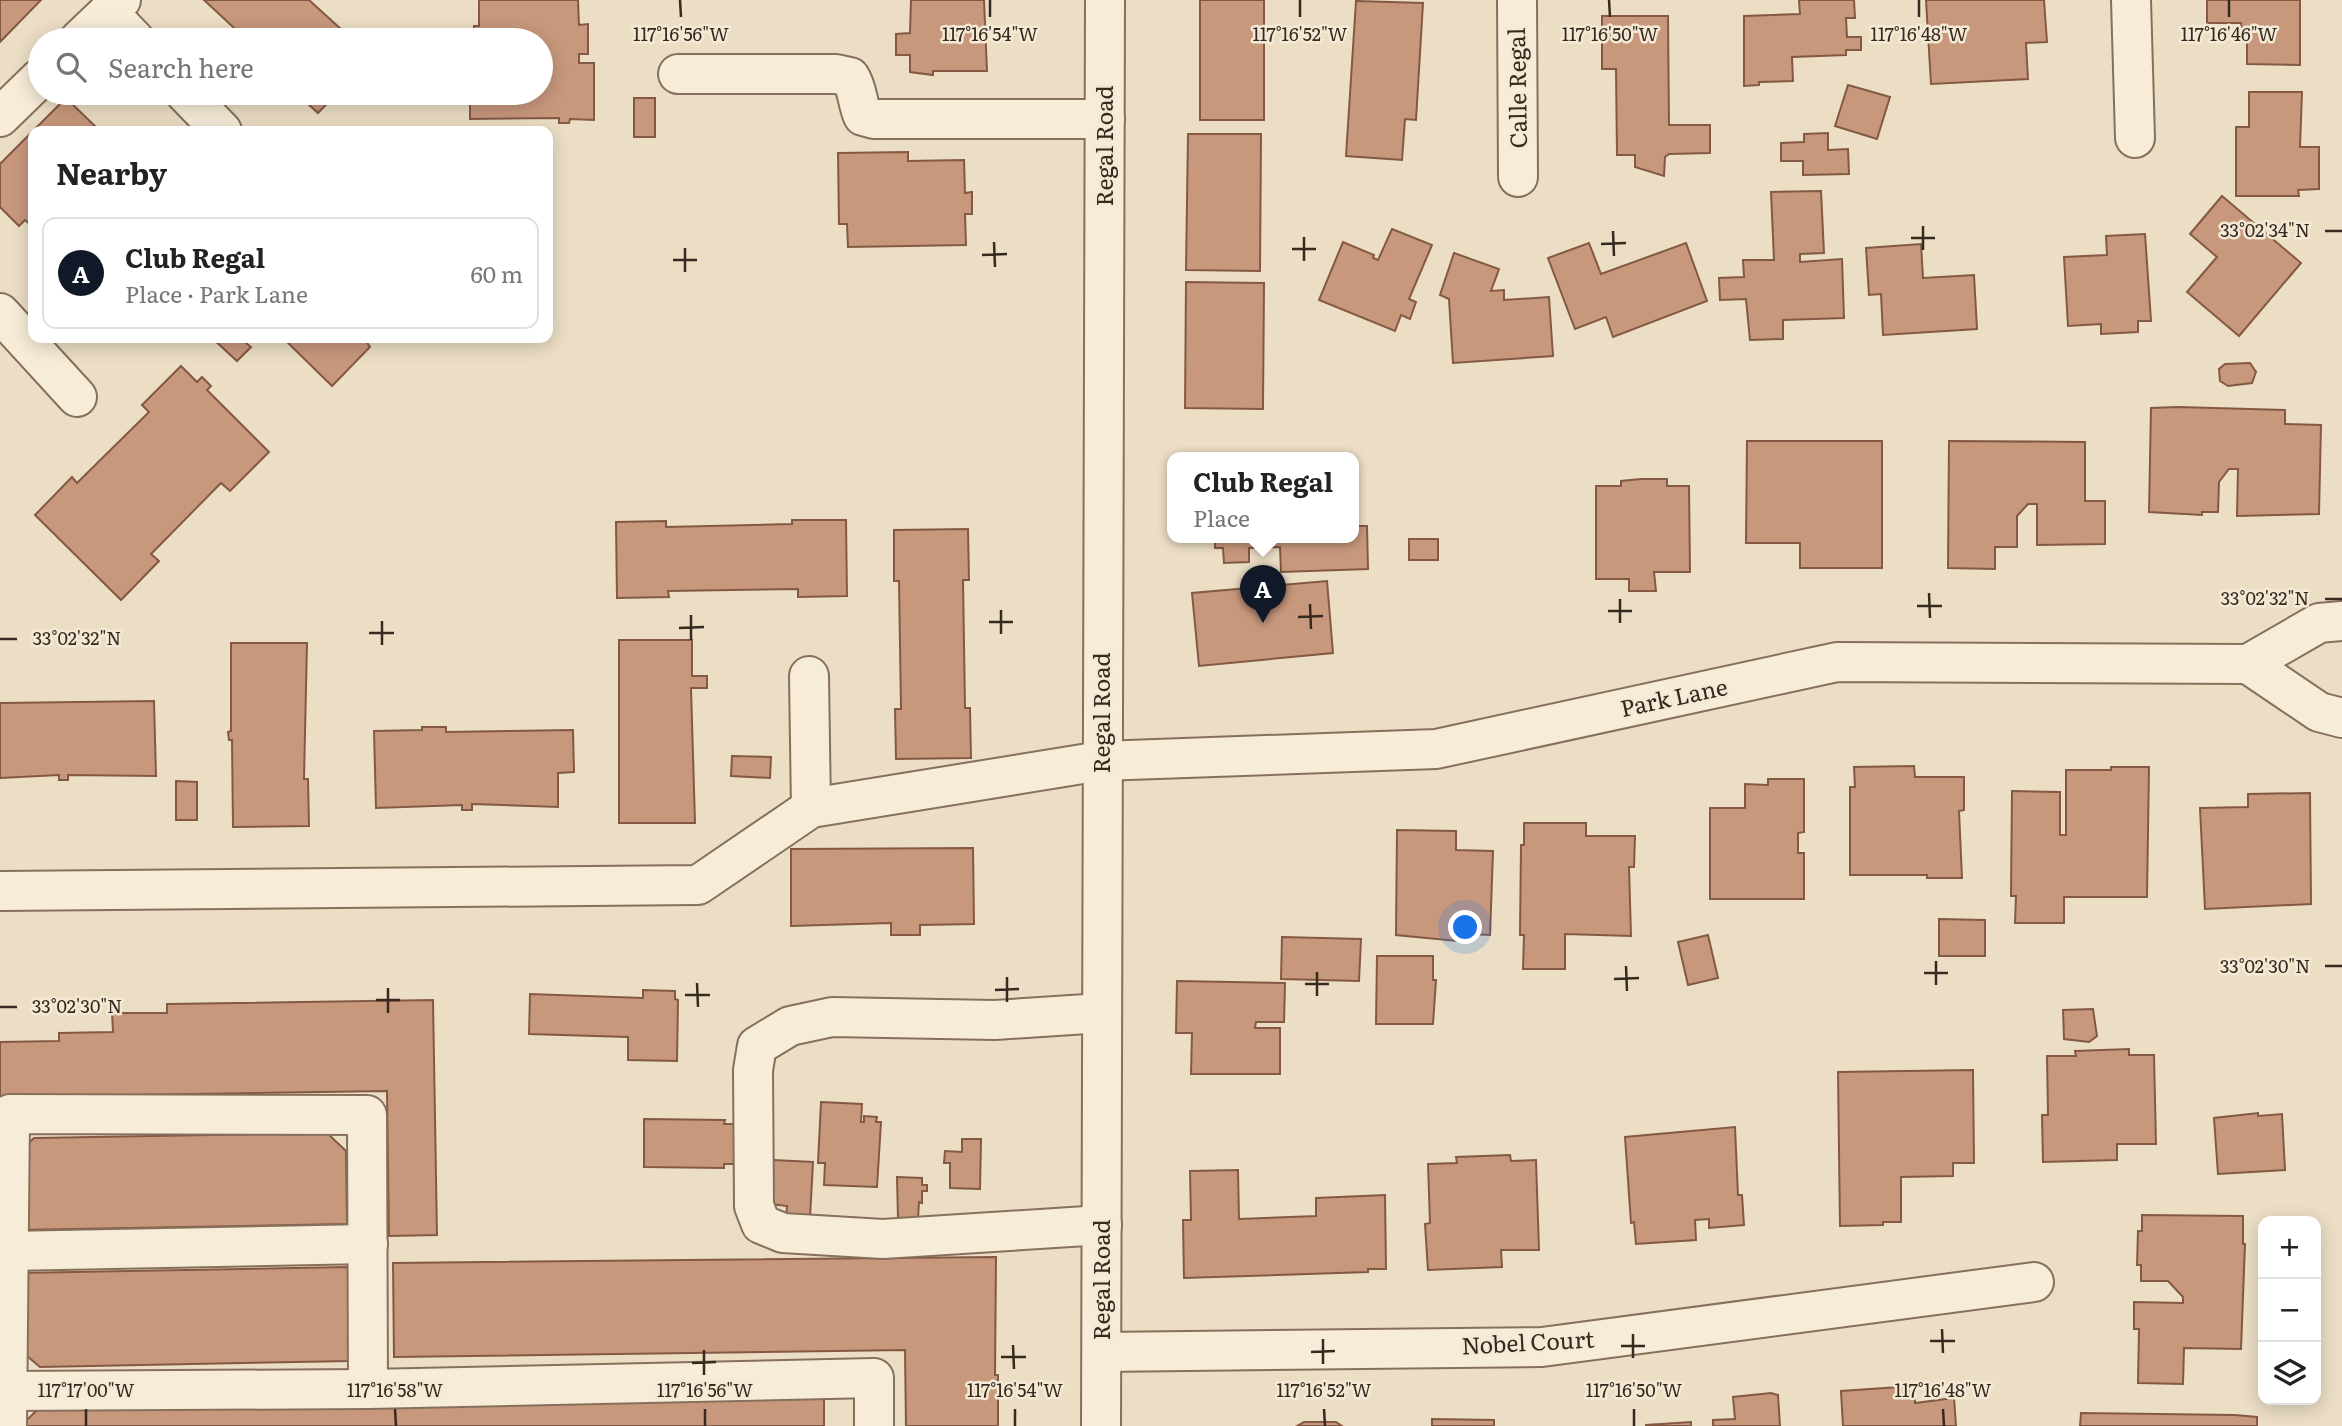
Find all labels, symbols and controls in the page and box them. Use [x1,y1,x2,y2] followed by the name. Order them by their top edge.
[633,20,729,47] text: 117°16'56"W
[942,20,1038,47] text: 117°16'54"W
[1252,20,1348,47] text: 117°16'52"W
[1562,20,1659,47] text: 117°16'50"W
[1871,20,1968,47] text: 117°16'48"W
[2181,20,2278,47] text: 117°16'46"W
[1498,27,1534,149] street label: Calle Regal
[28,28,553,105] search box
[108,47,254,86] text: Search here
[52,48,90,86] icon: search
[1086,85,1120,207] street label: Regal Road
[56,150,167,194] text: Nearby
[2220,216,2310,243] text: 33°02'34"N
[125,237,265,276] text: Club Regal
[72,256,90,290] text: A
[470,256,523,290] text: 60 m
[125,276,308,310] text: Place · Park Lane
[1167,452,1359,543] popup
[1193,461,1333,500] text: Club Regal
[1193,500,1250,534] text: Place
[1240,565,1286,623] pin: A
[2221,584,2309,611] text: 33°02'32"N
[33,624,121,651] text: 33°02'32"N
[1083,652,1117,774] street label: Regal Road
[1617,668,1730,724] street label: Park Lane
[1448,910,1482,944] your location
[2220,952,2310,979] text: 33°02'30"N
[32,992,122,1019] text: 33°02'30"N
[2258,1216,2321,1405] map controls
[2258,1216,2321,1279] button: +
[1083,1219,1117,1341] street label: Regal Road
[2258,1279,2321,1342] button: −
[1461,1321,1596,1361] street label: Nobel Court
[2258,1342,2321,1405] button: layers
[38,1376,135,1403] text: 117°17'00"W
[347,1376,443,1403] text: 117°16'58"W
[657,1376,753,1403] text: 117°16'56"W
[967,1376,1063,1403] text: 117°16'54"W
[1276,1376,1372,1403] text: 117°16'52"W
[1586,1376,1683,1403] text: 117°16'50"W
[1895,1376,1992,1403] text: 117°16'48"W

